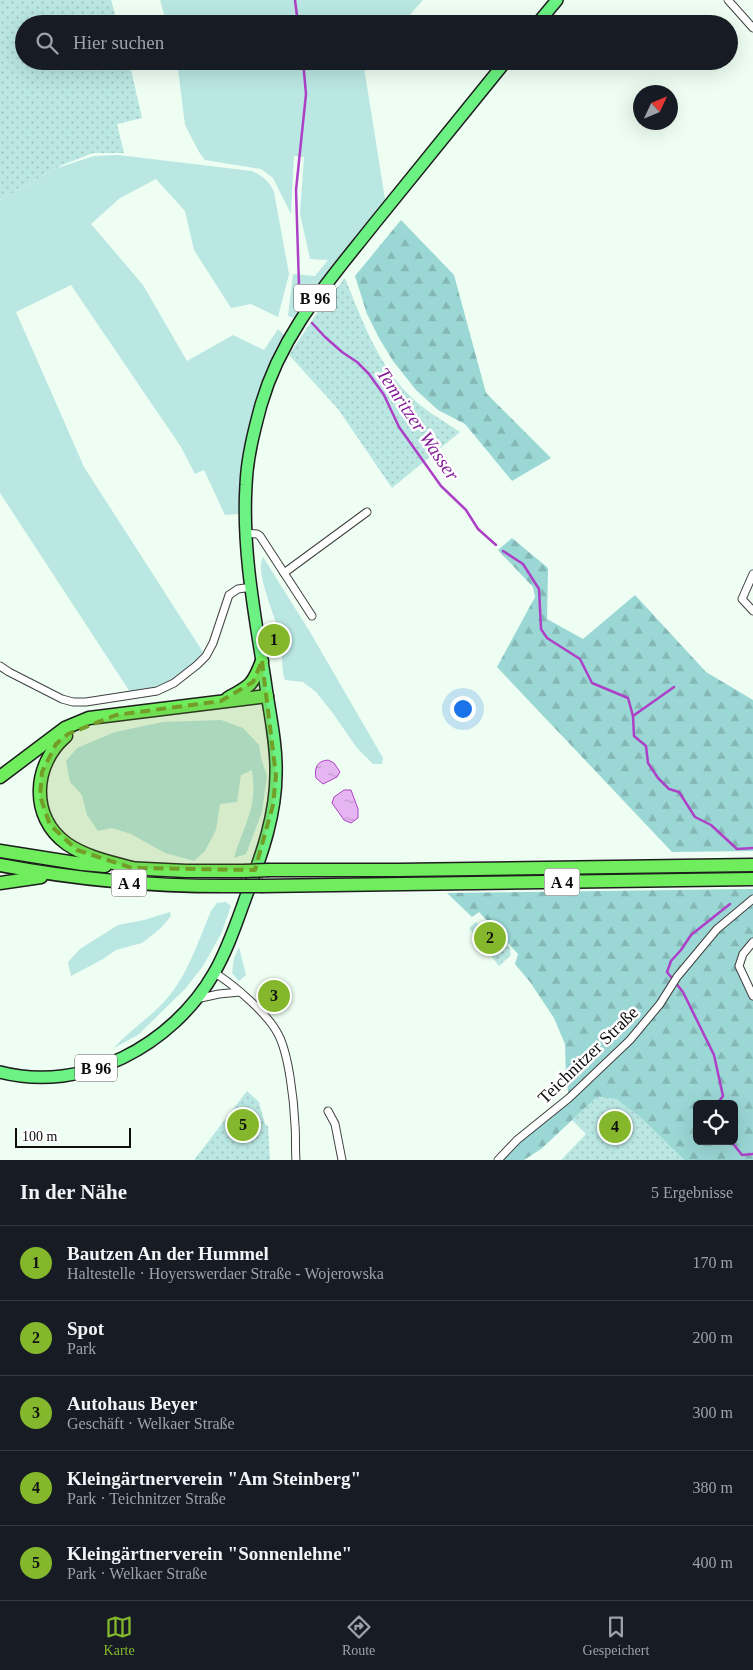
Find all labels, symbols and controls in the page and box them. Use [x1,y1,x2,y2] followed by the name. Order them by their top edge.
[15,15,738,70] search box
[33,29,61,57] icon: search
[73,32,164,53] text: Hier suchen
[633,85,678,130] north arrow
[294,284,336,312] road number: B 96
[373,364,464,485] water label: Temritzer Wasser
[258,621,290,659] pin: 1
[450,696,476,722] your location
[544,869,580,896] road number: A 4
[112,870,146,896] road number: A 4
[474,919,506,957] pin: 2
[258,977,290,1015] pin: 3
[534,1002,642,1108] street label: Teichnitzer Straße
[75,1054,117,1082] road number: B 96
[693,1100,738,1145] map controls
[693,1100,738,1145] button: locate
[227,1106,259,1144] pin: 5
[599,1108,631,1146] pin: 4
[15,1125,131,1148] scale bar
[22,1129,57,1144] text: 100 m
[20,1180,127,1204] text: In der Nähe
[651,1184,733,1201] text: 5 Ergebnisse
[67,1243,269,1264] text: Bautzen An der Hummel
[32,1254,40,1271] text: 1
[693,1254,733,1271] text: 170 m
[67,1265,384,1282] text: Haltestelle · Hoyerswerdaer Straße - Wojerowska
[67,1318,104,1339] text: Spot
[32,1329,40,1346] text: 2
[693,1329,733,1346] text: 200 m
[67,1340,96,1357] text: Park
[67,1393,197,1414] text: Autohaus Beyer
[32,1404,40,1421] text: 3
[693,1404,733,1421] text: 300 m
[67,1415,235,1432] text: Geschäft · Welkaer Straße
[67,1468,361,1489] text: Kleingärtnerverein "Am Steinberg"
[32,1479,40,1496] text: 4
[693,1479,733,1496] text: 380 m
[67,1490,226,1507] text: Park · Teichnitzer Straße
[67,1543,352,1564] text: Kleingärtnerverein "Sonnenlehne"
[32,1554,40,1571] text: 5
[693,1554,733,1571] text: 400 m
[67,1565,207,1582] text: Park · Welkaer Straße
[104,1613,135,1659] tab: Karte
[342,1613,375,1659] tab: Route
[583,1613,649,1659] tab: Gespeichert

